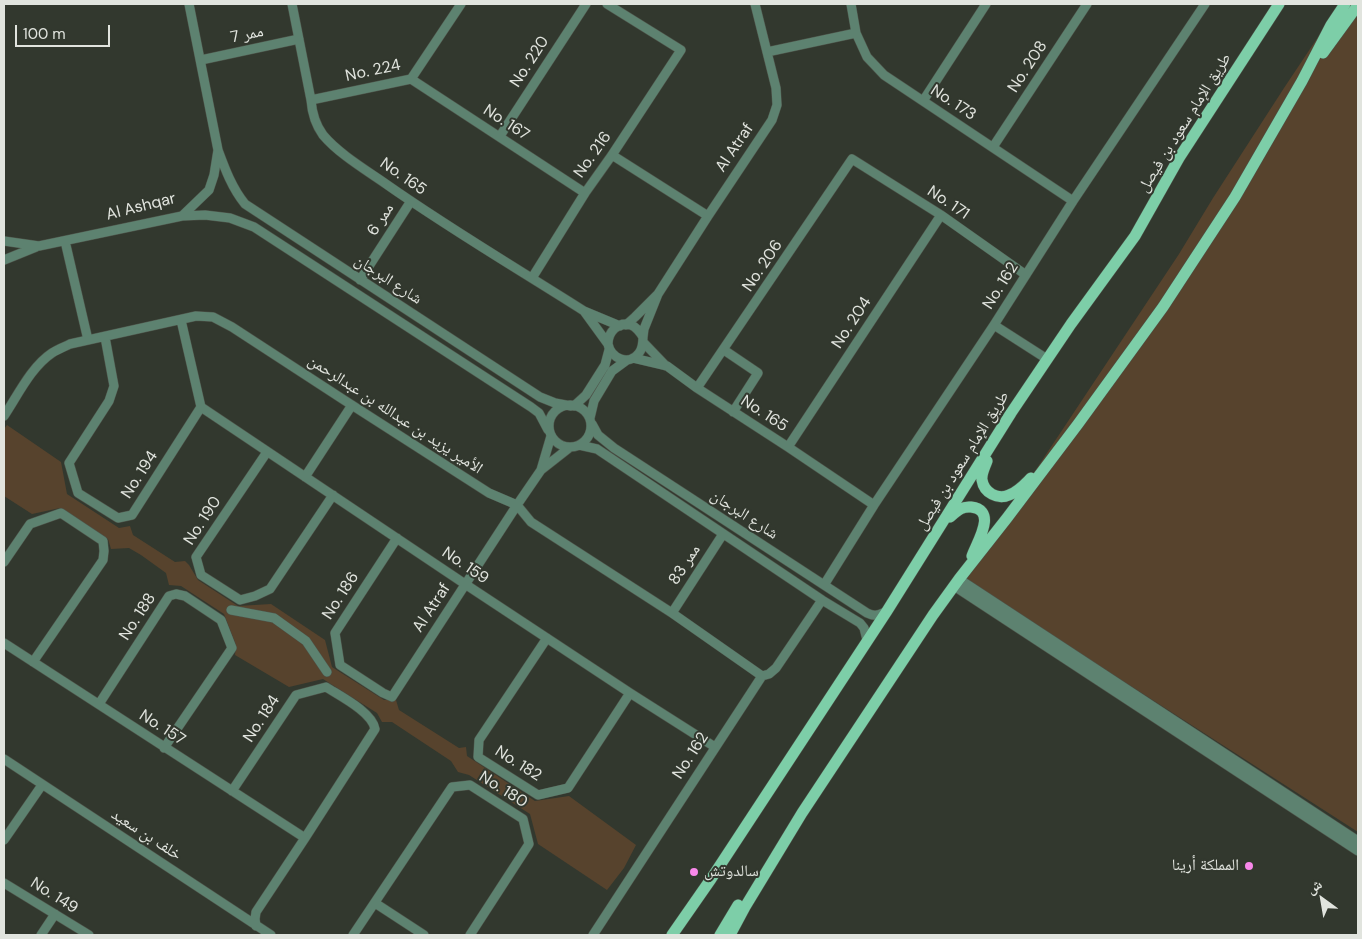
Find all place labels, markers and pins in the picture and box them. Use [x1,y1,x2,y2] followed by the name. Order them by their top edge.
[1172,856,1239,876] place label: المملكة أرينا
[1243,860,1255,872] marker: المملكة أرينا
[704,862,759,882] place label: سالدوتش
[688,866,700,878] marker: سالدوتش

